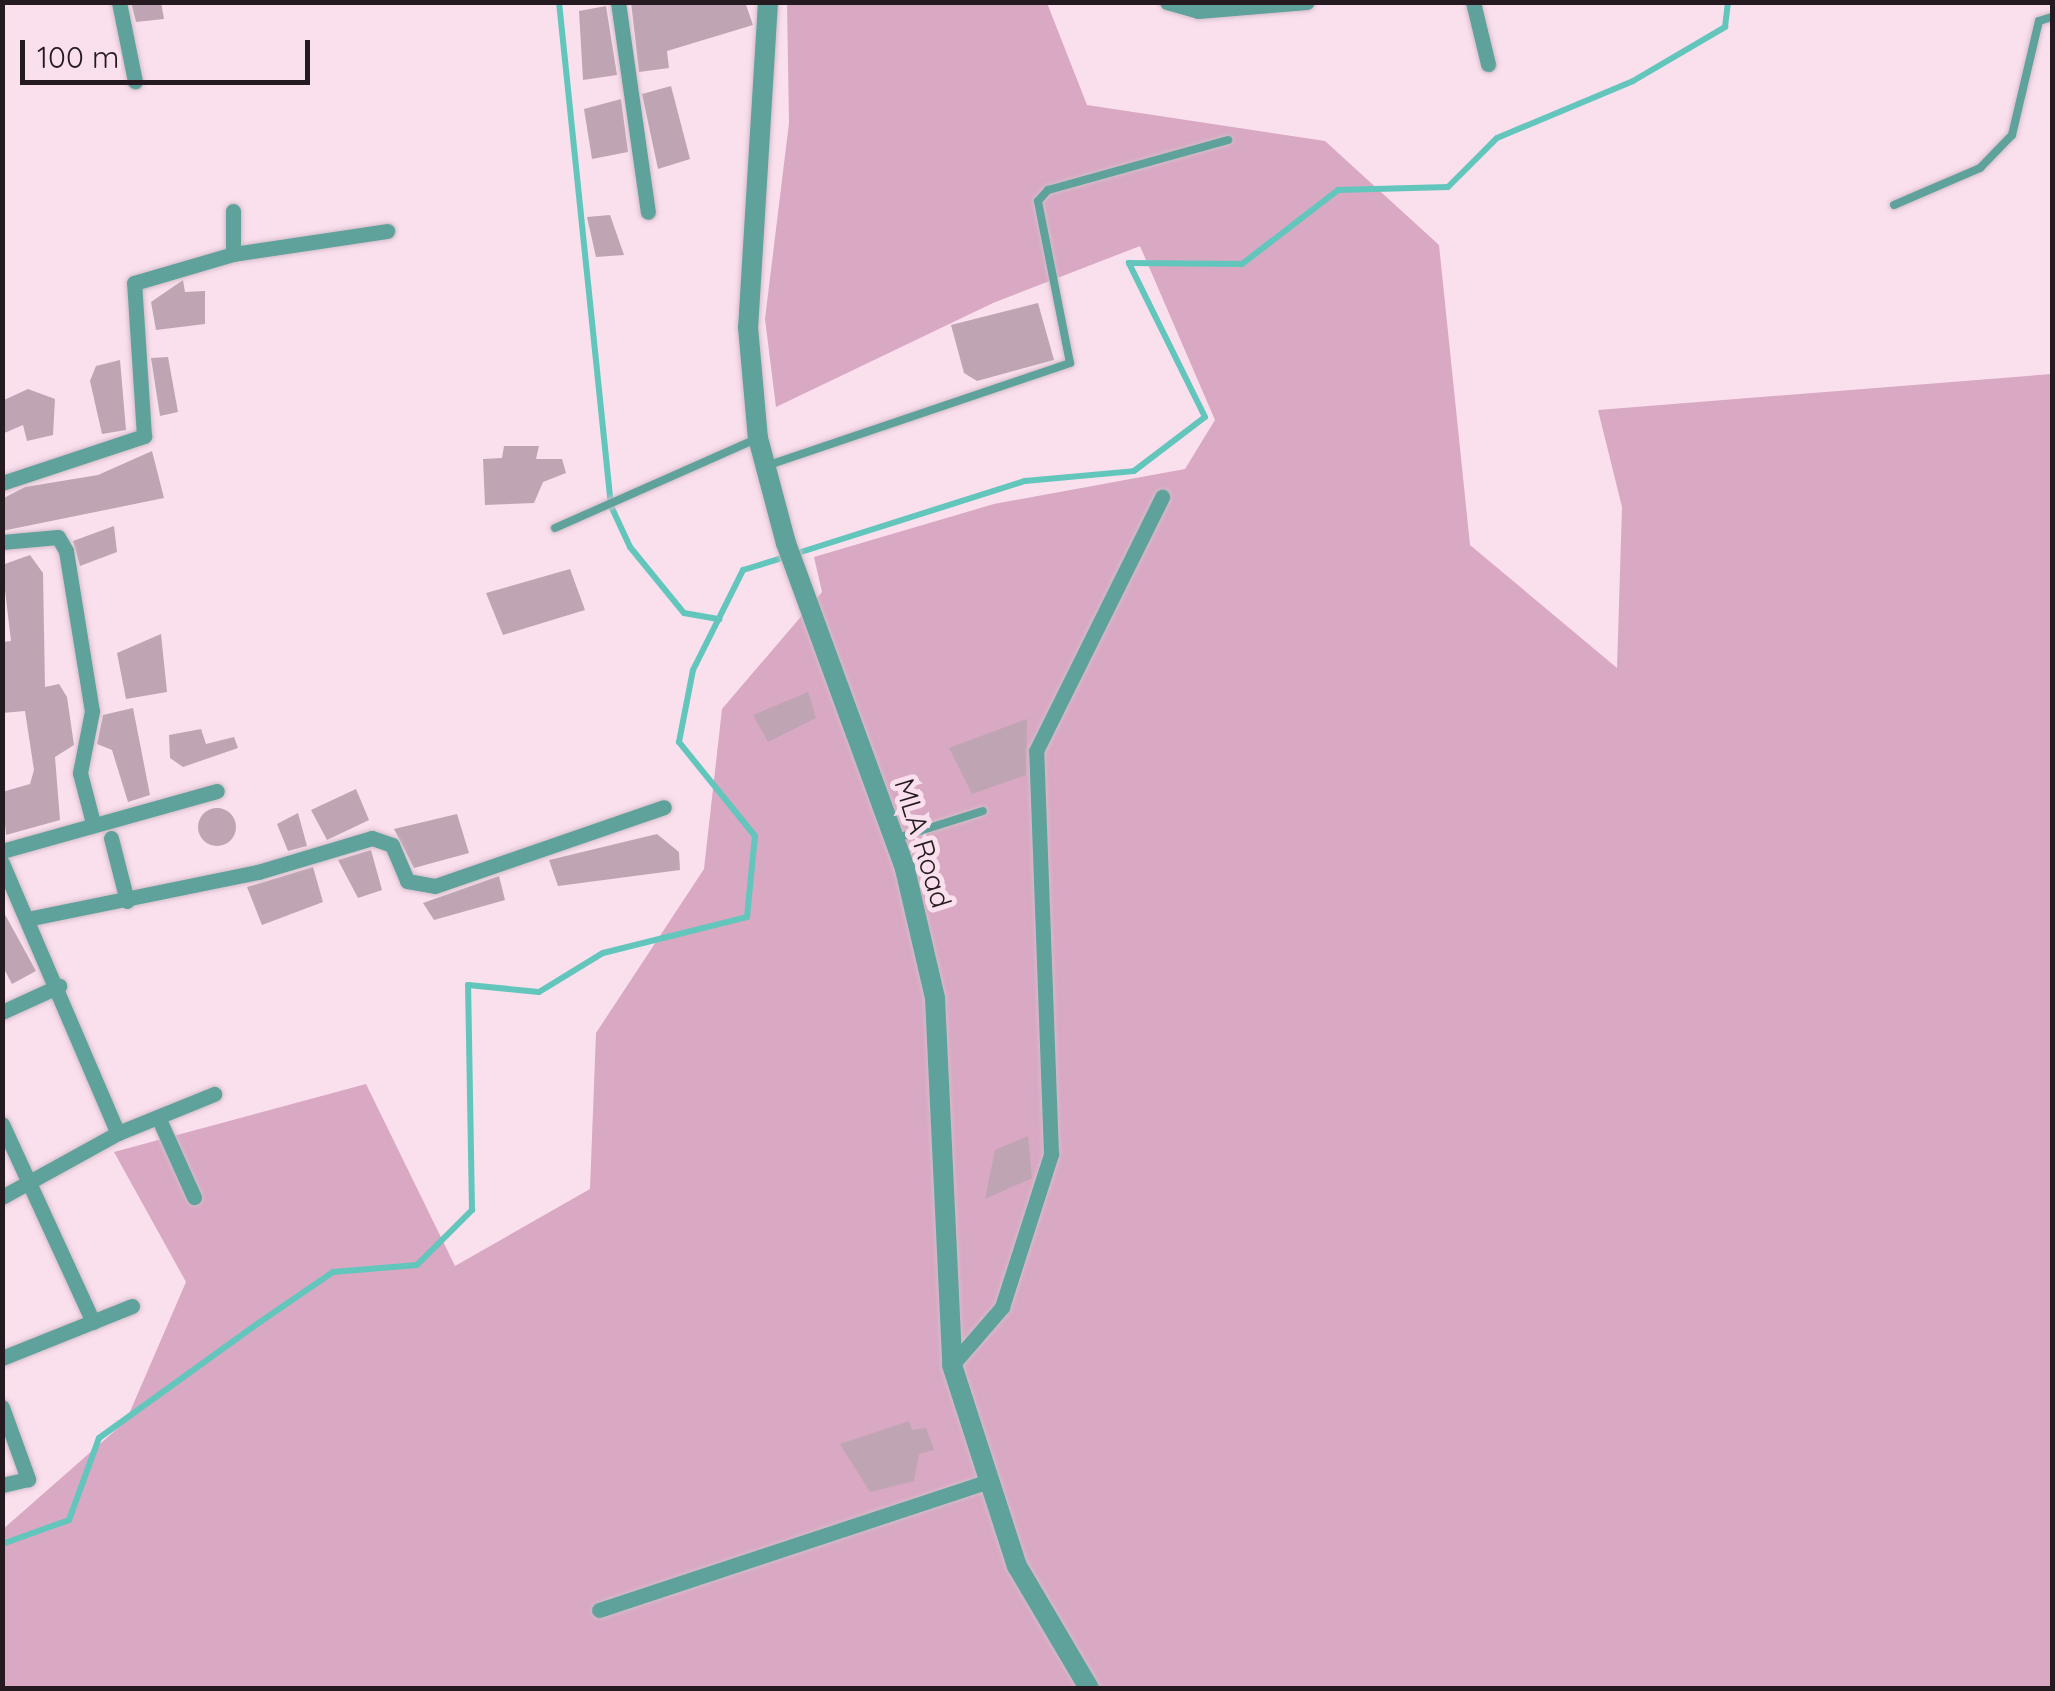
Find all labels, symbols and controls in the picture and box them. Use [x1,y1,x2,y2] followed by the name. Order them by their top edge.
[25,20,315,82] scale bar
[37,38,119,76] text: 100 m
[887,774,959,912] street label: MLA Road

